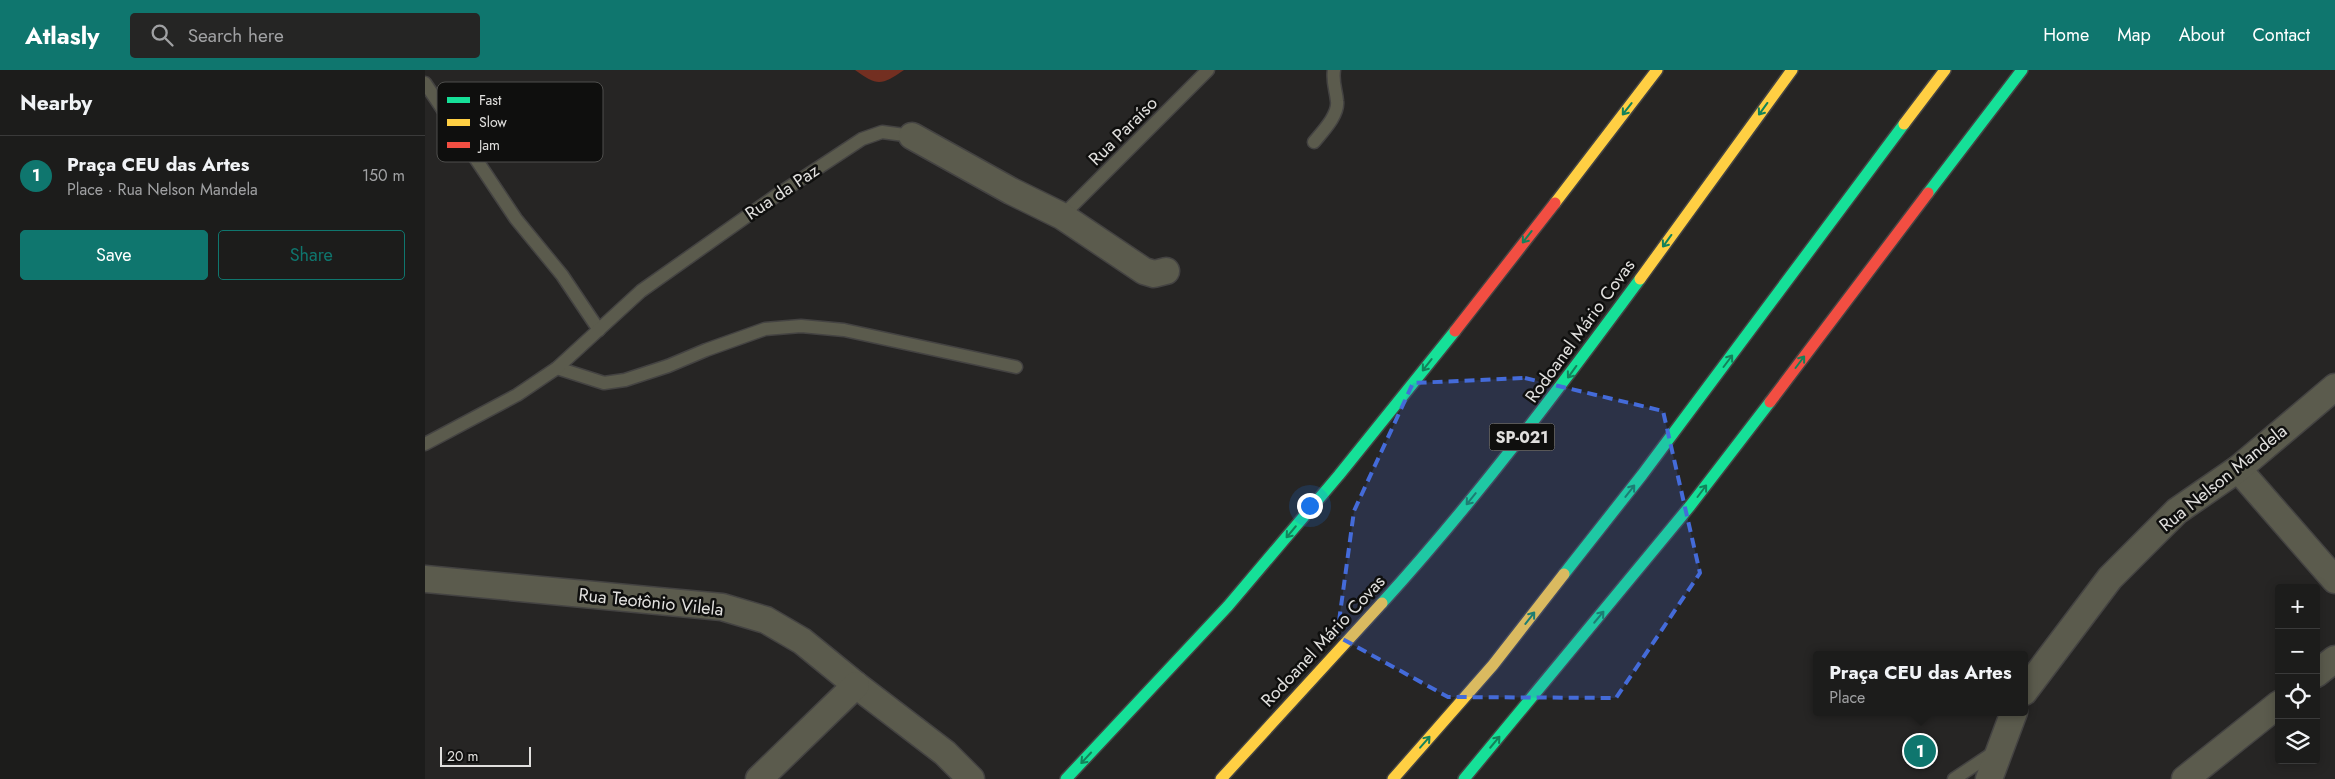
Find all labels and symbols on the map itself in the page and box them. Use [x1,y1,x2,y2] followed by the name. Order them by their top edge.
[437,82,603,162] legend
[479,90,502,110] text: Fast
[1083,91,1163,171] street label: Rua Paraíso
[1621,102,1632,115] one-way arrow
[1758,102,1768,116] one-way arrow
[479,112,507,132] text: Slow
[477,135,500,155] text: Jam
[740,157,825,226] street label: Rua da Paz
[1522,230,1533,243] one-way arrow
[1662,234,1673,247] one-way arrow
[1519,254,1641,408] street label: Rodoanel Mário Covas
[1723,354,1733,368] one-way arrow
[1795,356,1806,369] one-way arrow
[1422,358,1433,371] one-way arrow
[1566,365,1577,378] one-way arrow
[2153,418,2293,538] street label: Rua Nelson Mandela
[1489,424,1555,451] road number: SP-021
[1625,484,1636,497] one-way arrow
[1697,484,1707,498] one-way arrow
[1465,492,1476,505] one-way arrow
[1297,493,1323,519] your location
[1286,525,1297,538] one-way arrow
[1255,569,1391,713] street label: Rodoanel Mário Covas
[577,581,725,623] street label: Rua Teotônio Vilela
[1593,610,1604,623] one-way arrow
[1524,612,1535,625] one-way arrow
[1904,732,1936,770] pin: 1
[1489,735,1500,748] one-way arrow
[1419,736,1431,749] one-way arrow
[440,744,531,767] scale bar
[1080,751,1092,764] one-way arrow

